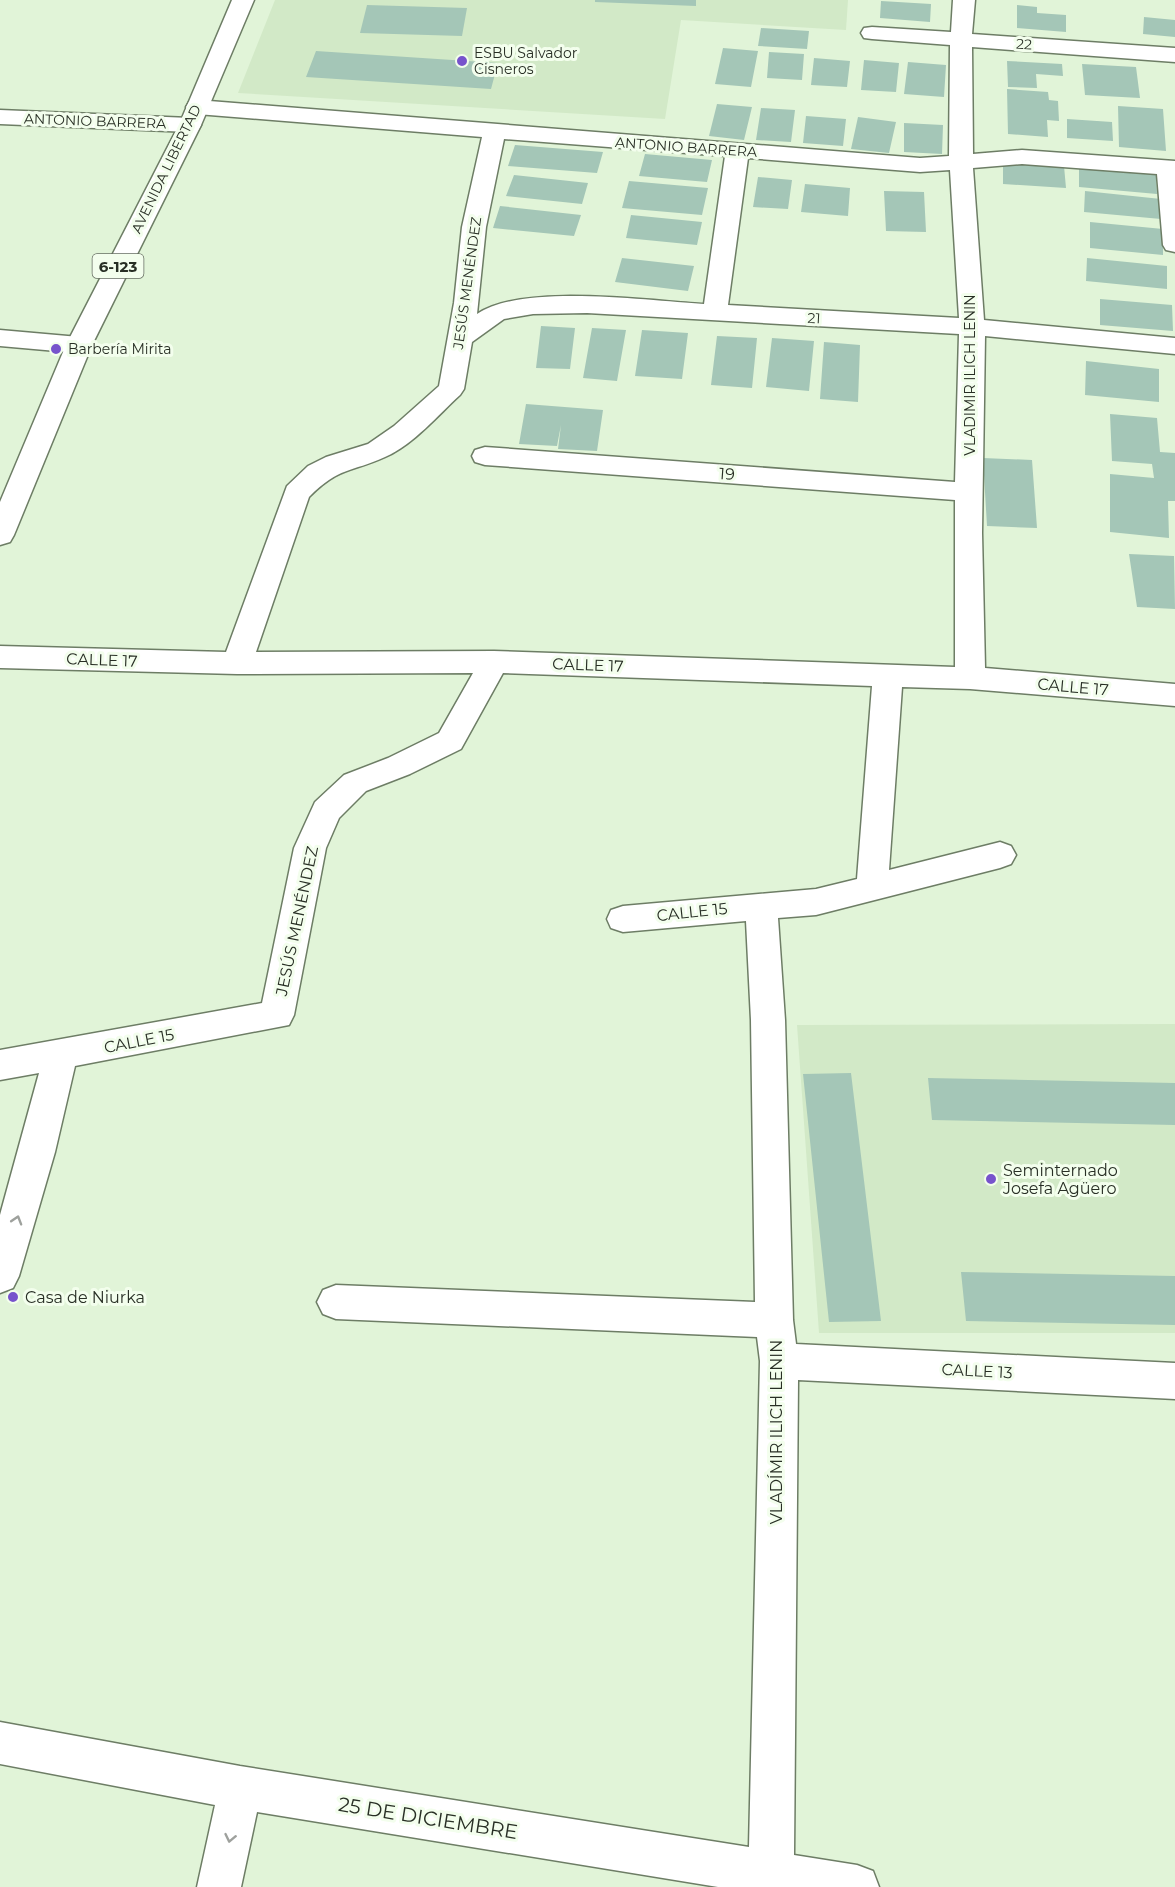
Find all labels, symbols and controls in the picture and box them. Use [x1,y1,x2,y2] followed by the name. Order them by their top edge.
[1015,34,1033,54] street label: 22
[474,44,578,78] place label: ESBU Salvador Cisneros
[455,54,469,68] marker: ESBU Salvador Cisneros
[127,102,205,236] street label: AVENIDA LIBERTAD
[24,110,167,133] street label: ANTONIO BARRERA
[614,133,759,161] street label: ANTONIO BARRERA
[449,216,485,351] street label: JESÚS MENÉNDEZ
[92,254,144,278] road number: 6-123
[961,294,979,456] street label: VLADIMIR ILICH LENIN
[807,309,821,327] street label: 21
[68,340,171,358] place label: Barbería Mirita
[49,342,63,356] marker: Barbería Mirita
[719,464,735,484] street label: 19
[66,649,138,671] street label: CALLE 17
[552,654,624,676] street label: CALLE 17
[1037,674,1109,700] street label: CALLE 17
[272,845,322,998] street label: JESÚS MENÉNDEZ
[656,899,728,925] street label: CALLE 15
[102,1025,176,1057] street label: CALLE 15
[1002,1161,1118,1198] place label: Seminternado Josefa Agüero
[984,1172,998,1186] marker: Seminternado Josefa Agüero
[10,1215,22,1226] one-way arrow
[25,1288,145,1307] place label: Casa de Niurka
[6,1290,20,1304] marker: Casa de Niurka
[767,1340,786,1524] street label: VLADÍMIR ILICH LENIN
[941,1360,1013,1382] street label: CALLE 13
[337,1792,519,1844] street label: 25 DE DICIEMBRE
[224,1832,237,1842] one-way arrow

